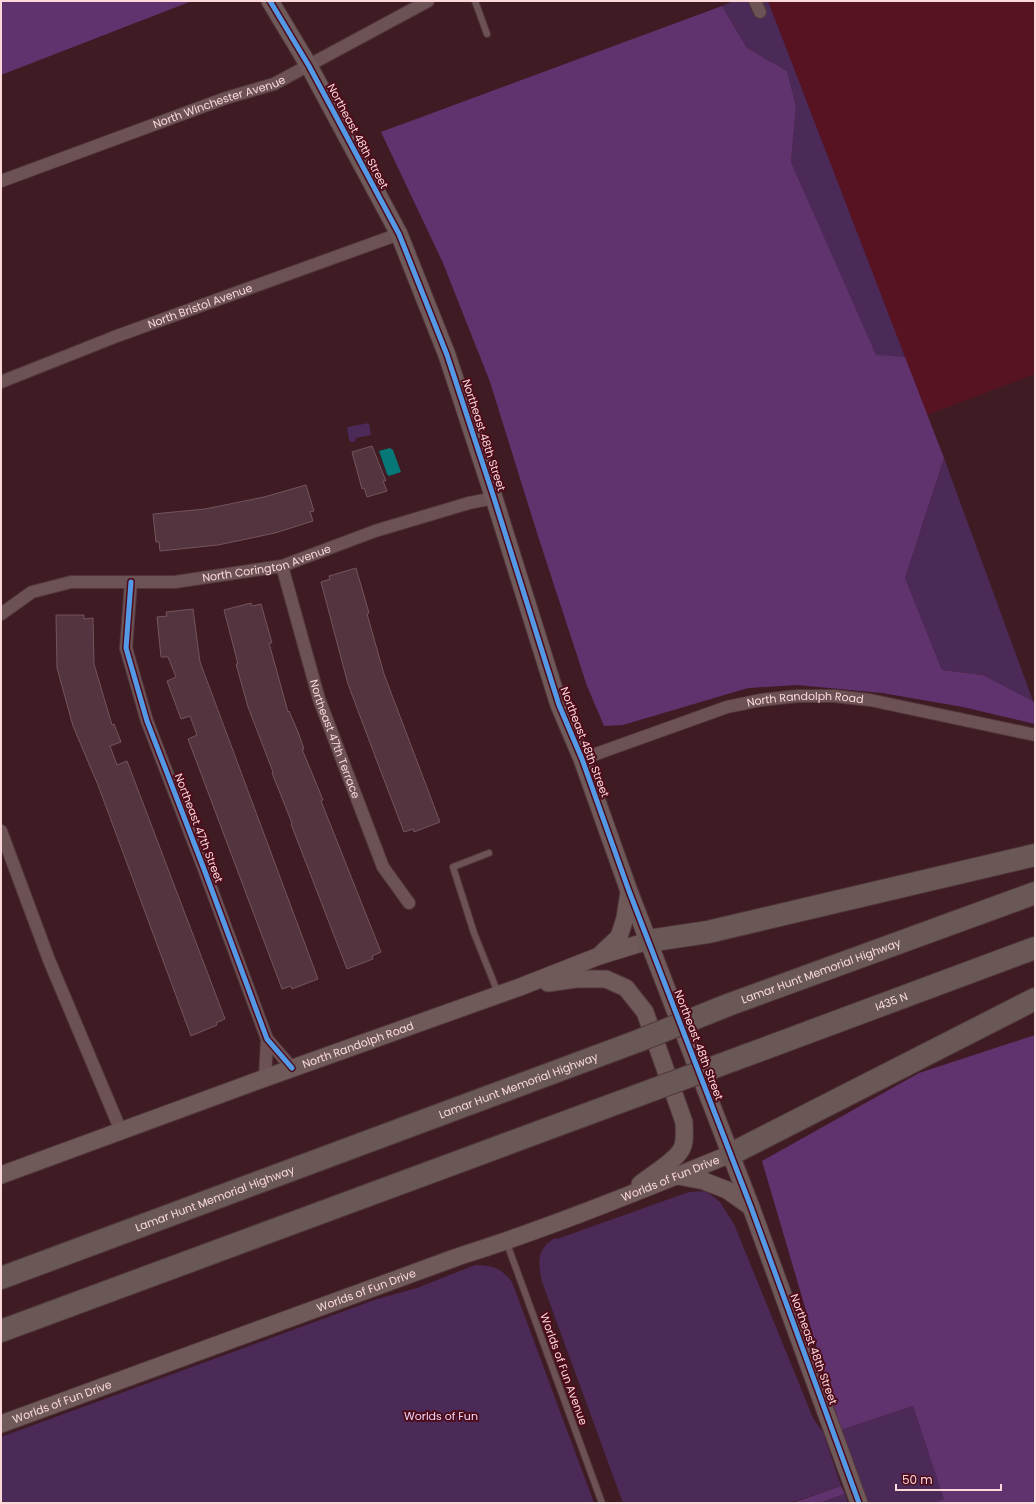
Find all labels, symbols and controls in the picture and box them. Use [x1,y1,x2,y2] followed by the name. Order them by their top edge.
[151,71,288,132] street label: North Winchester Avenue
[323,81,393,191] street label: Northeast 48th Street
[145,280,255,332] street label: North Bristol Avenue
[458,377,510,493] street label: Northeast 48th Street
[201,540,333,586] street label: North Corington Avenue
[306,678,364,801] street label: Northeast 47th Terrace
[557,685,613,799] street label: Northeast 48th Street
[745,688,864,711] street label: North Randolph Road
[171,771,227,885] street label: Northeast 47th Street
[739,934,904,1008] street label: Lamar Hunt Memorial Highway
[671,988,727,1102] street label: Northeast 48th Street
[873,988,910,1015] street label: I435 N
[300,1018,416,1072] street label: North Randolph Road
[436,1048,601,1122] street label: Lamar Hunt Memorial Highway
[619,1151,722,1205] street label: Worlds of Fun Drive
[133,1161,297,1235] street label: Lamar Hunt Memorial Highway
[314,1265,418,1316] street label: Worlds of Fun Drive
[786,1291,842,1407] street label: Northeast 48th Street
[536,1311,592,1427] street label: Worlds of Fun Avenue
[10,1376,114,1427] street label: Worlds of Fun Drive
[404,1408,478,1424] park label: Worlds of Fun
[896,1466,1001,1492] scale bar
[902,1471,933,1488] text: 50 m

